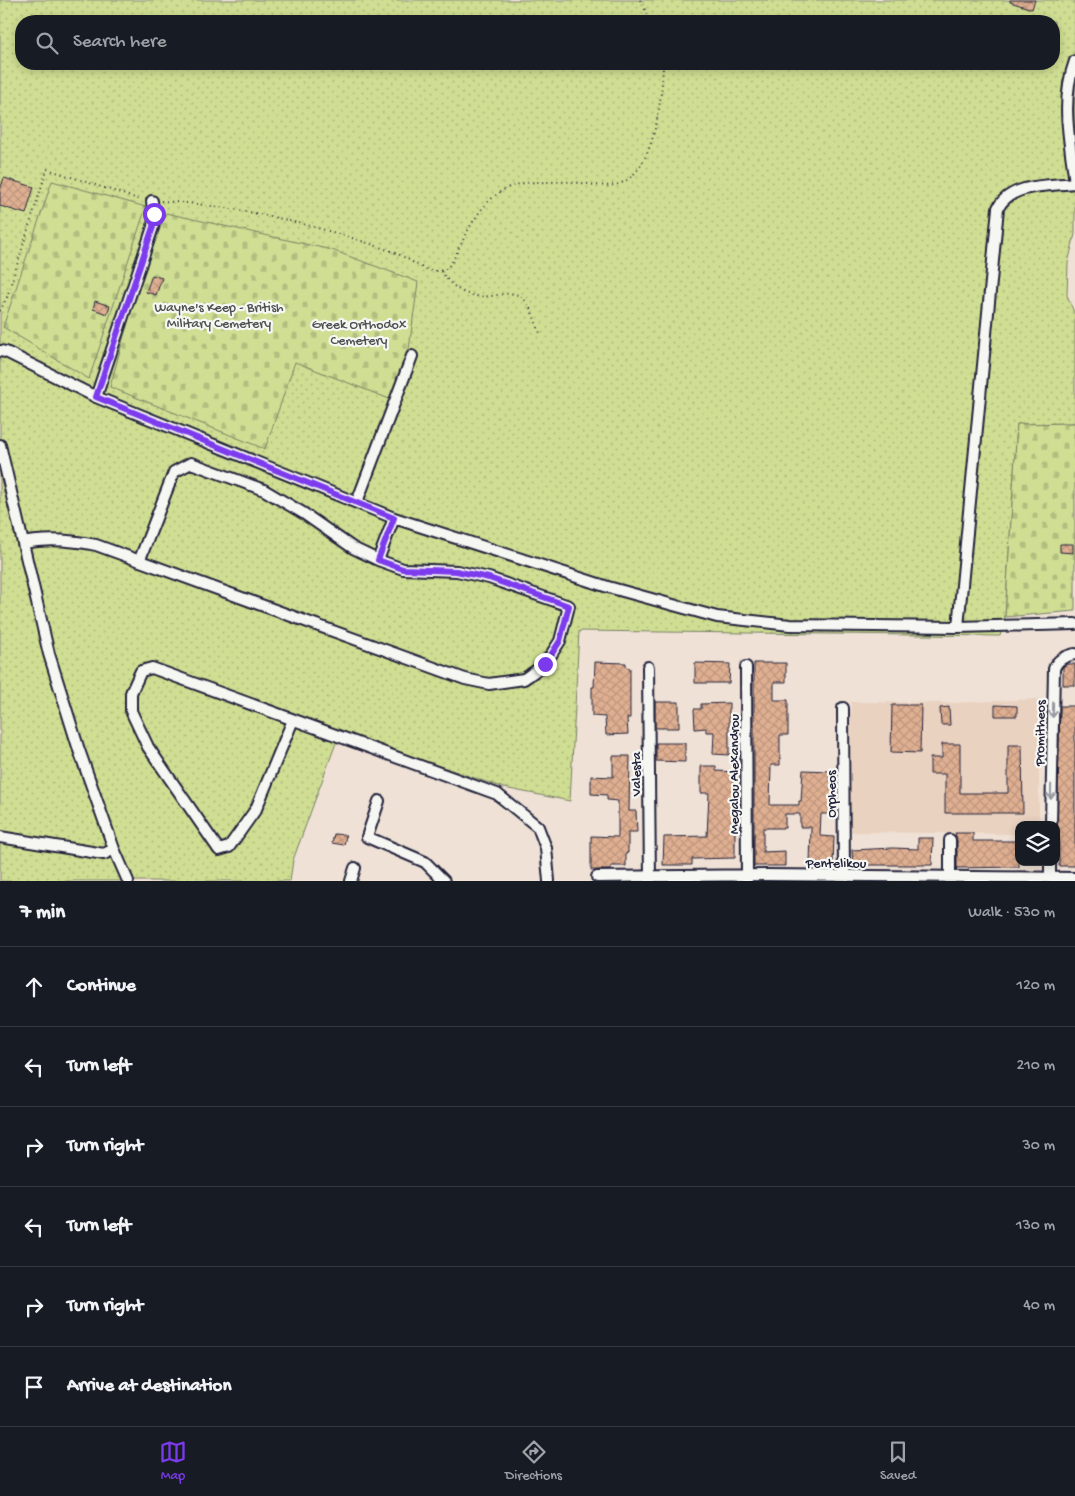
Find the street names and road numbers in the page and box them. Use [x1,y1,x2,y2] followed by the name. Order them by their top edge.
[1032,699,1051,767] street label: Promitheos
[727,713,744,834] street label: Megalou Alexandrou
[629,751,646,797] street label: Valesta
[824,769,841,818] street label: Orpheos
[805,856,867,873] street label: Pentelikou

